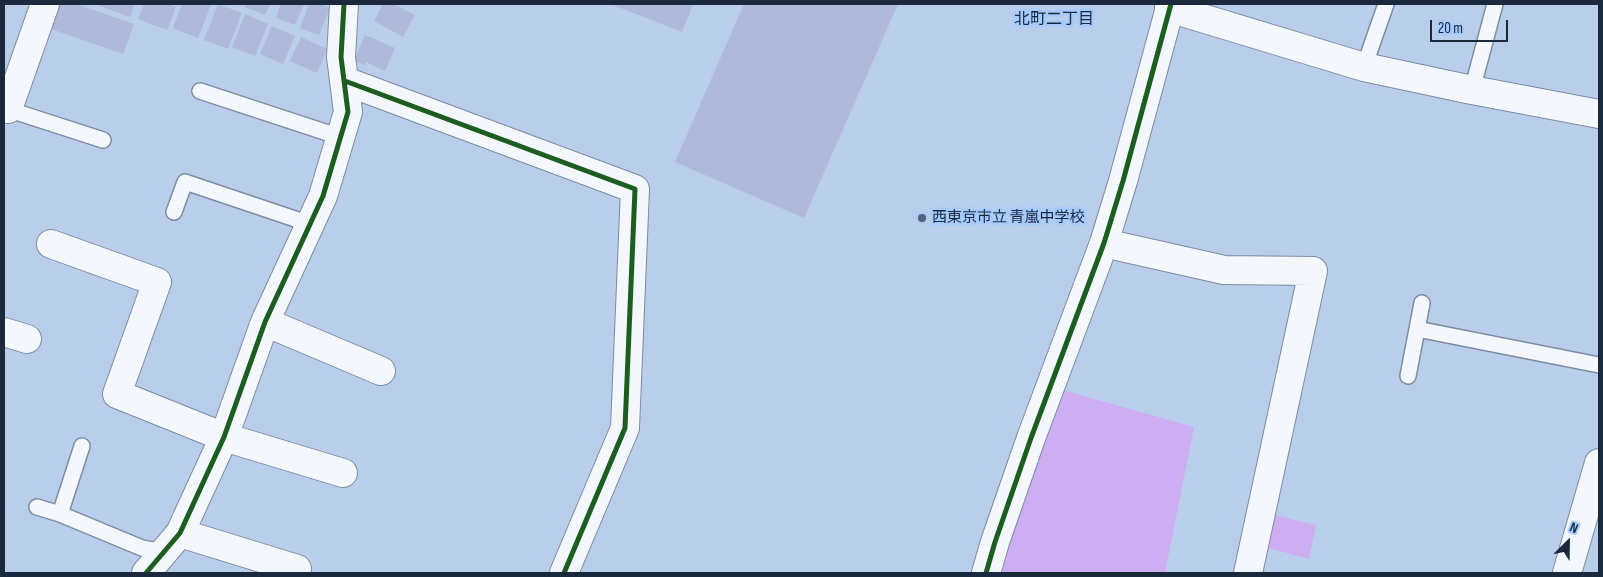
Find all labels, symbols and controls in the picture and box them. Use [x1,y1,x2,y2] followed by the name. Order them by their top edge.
[1014,10,1094,30] district label: 北町二丁目
[1433,10,1510,42] scale bar
[1438,19,1463,38] text: 20 m
[932,209,1084,227] place label: 西東京市立 青嵐中学校
[916,212,928,224] marker: 西東京市立 青嵐中学校
[1543,517,1593,567] north arrow
[1567,518,1581,537] text: N

